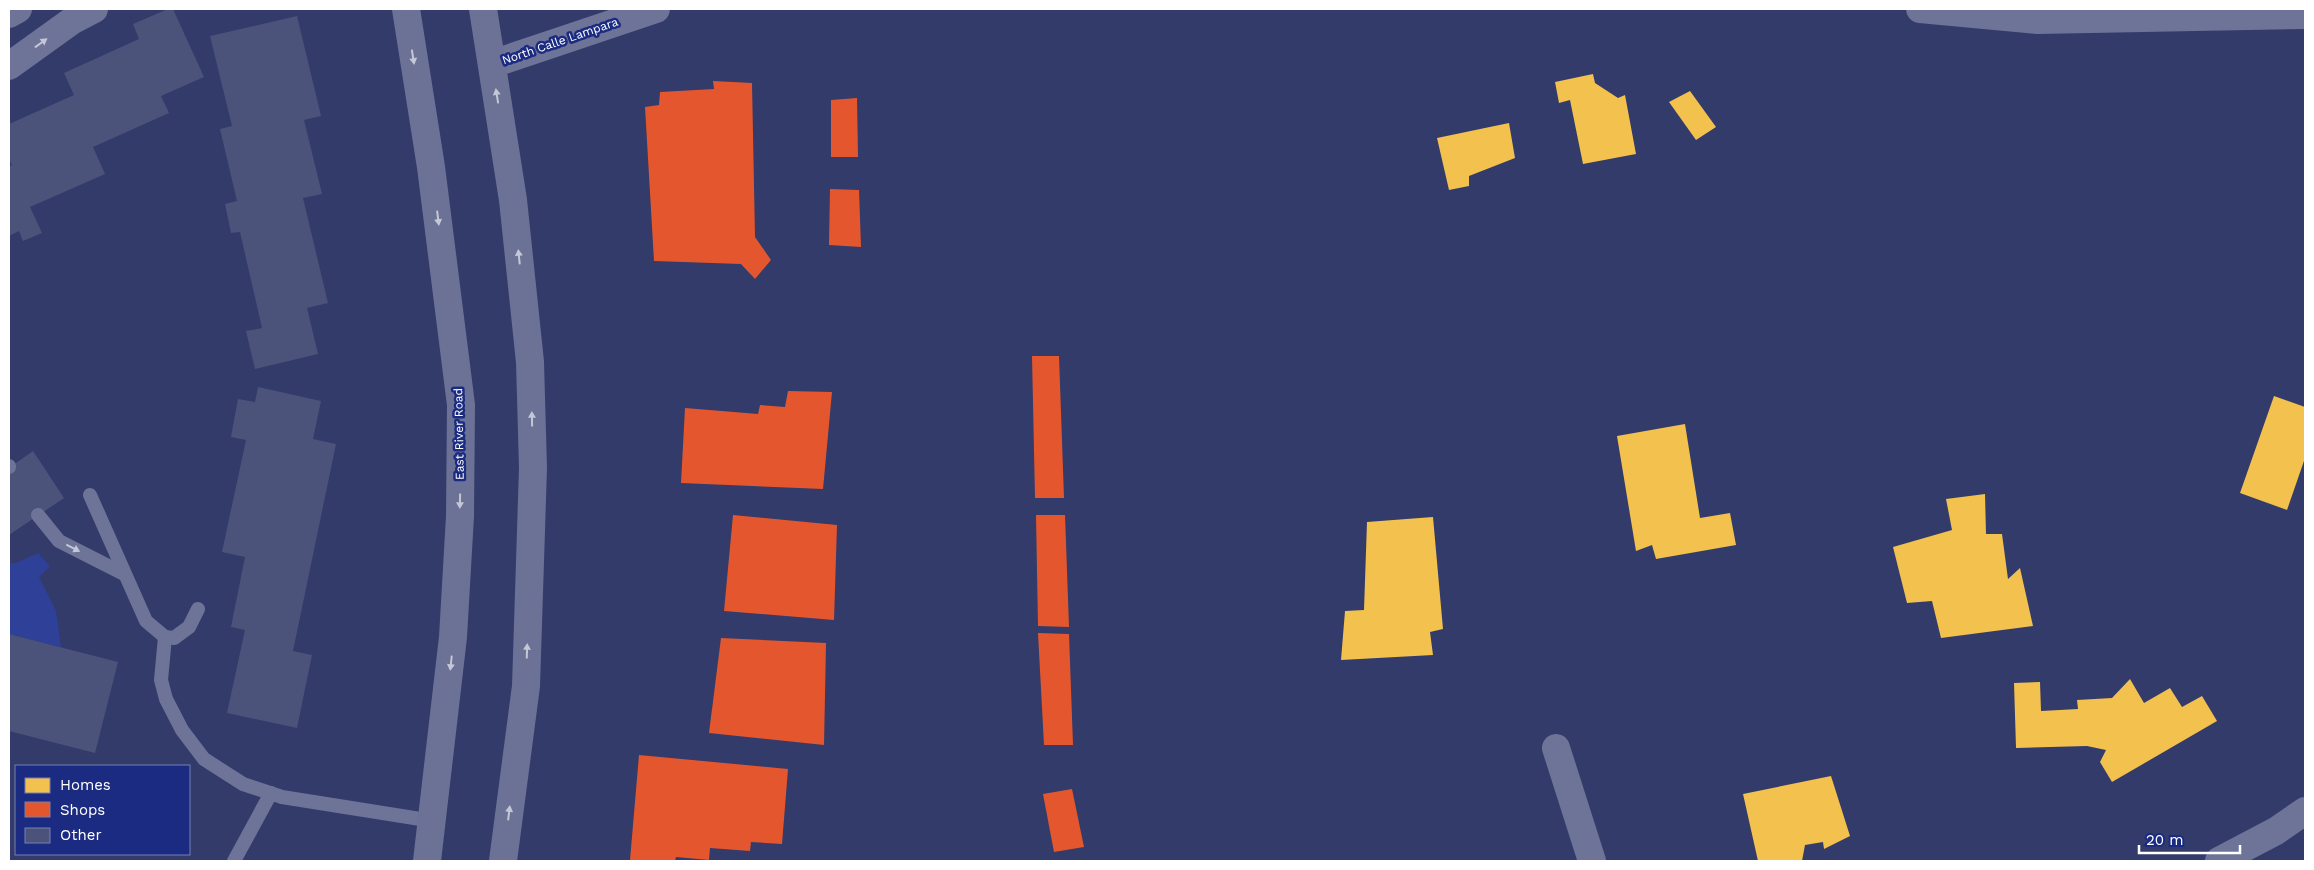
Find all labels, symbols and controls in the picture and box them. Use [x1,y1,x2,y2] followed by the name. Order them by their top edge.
[500,15,620,67] street label: North Calle Lampara
[34,37,47,48] one-way arrow
[410,49,418,65] one-way arrow
[493,88,501,104] one-way arrow
[434,210,442,226] one-way arrow
[515,249,523,265] one-way arrow
[451,388,467,480] street label: East River Road
[527,411,535,427] one-way arrow
[456,493,464,509] one-way arrow
[65,544,80,552] one-way arrow
[523,643,531,659] one-way arrow
[446,656,454,672] one-way arrow
[15,765,190,855] legend
[60,776,111,794] text: Homes
[60,801,105,819] text: Shops
[505,805,513,821] one-way arrow
[2139,822,2240,854] scale bar
[60,826,102,844] text: Other
[2146,831,2184,849] text: 20 m

